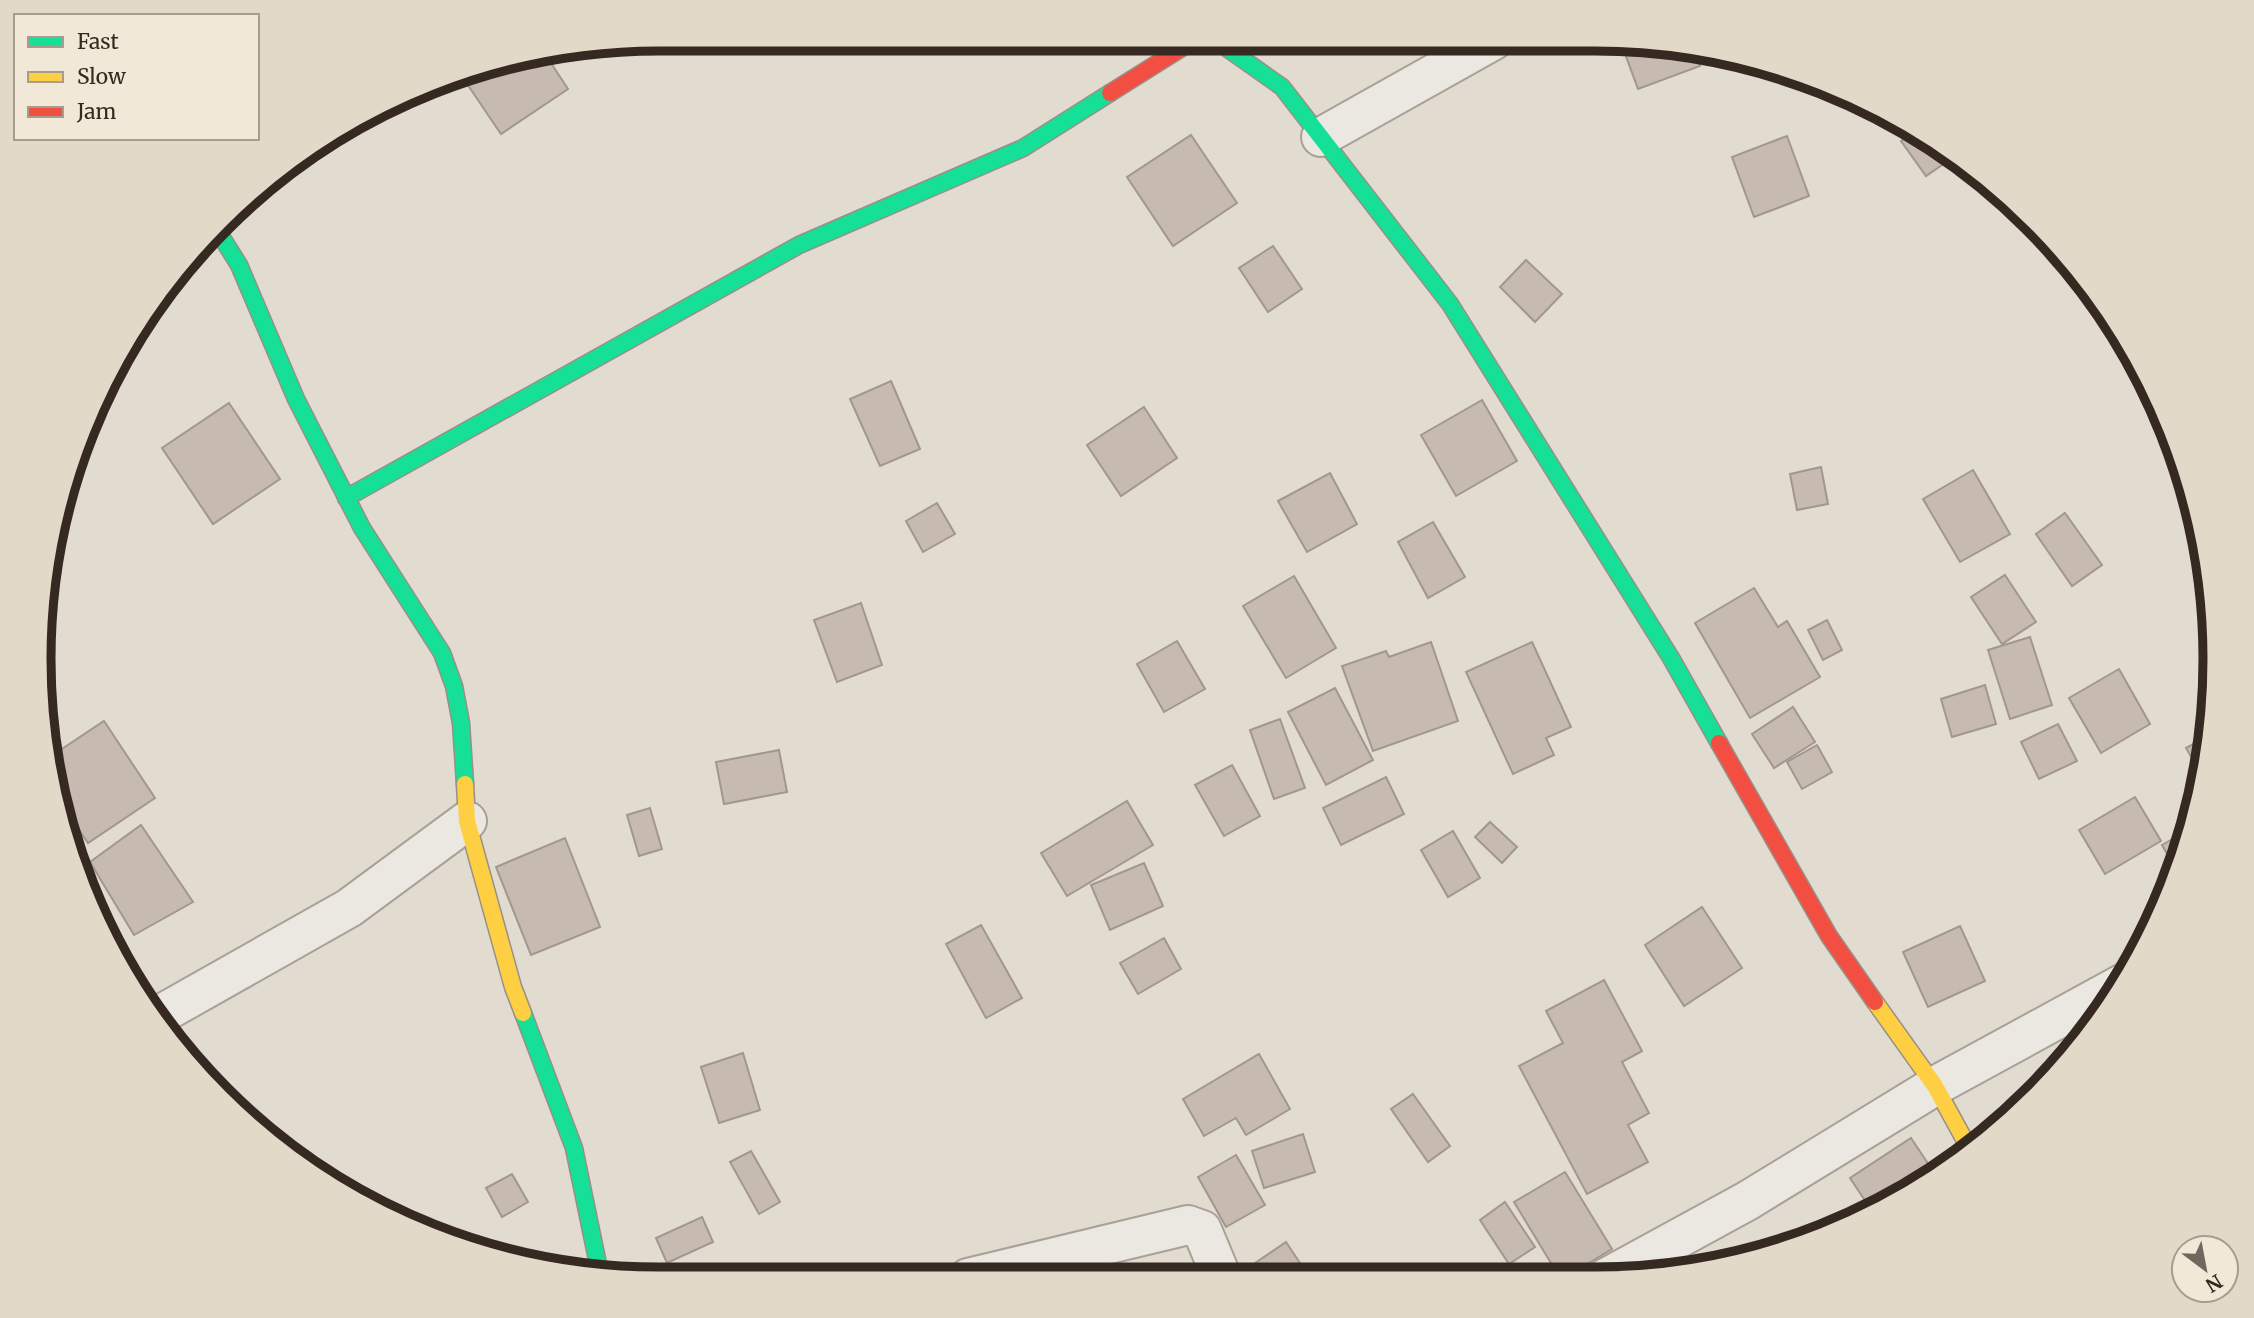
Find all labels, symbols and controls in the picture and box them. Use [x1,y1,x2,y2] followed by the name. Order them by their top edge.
[14,14,259,140] legend
[77,28,119,55] text: Fast
[77,63,126,90] text: Slow
[76,98,116,125] text: Jam
[2170,1234,2240,1304] north arrow
[2201,1269,2227,1298] text: N

